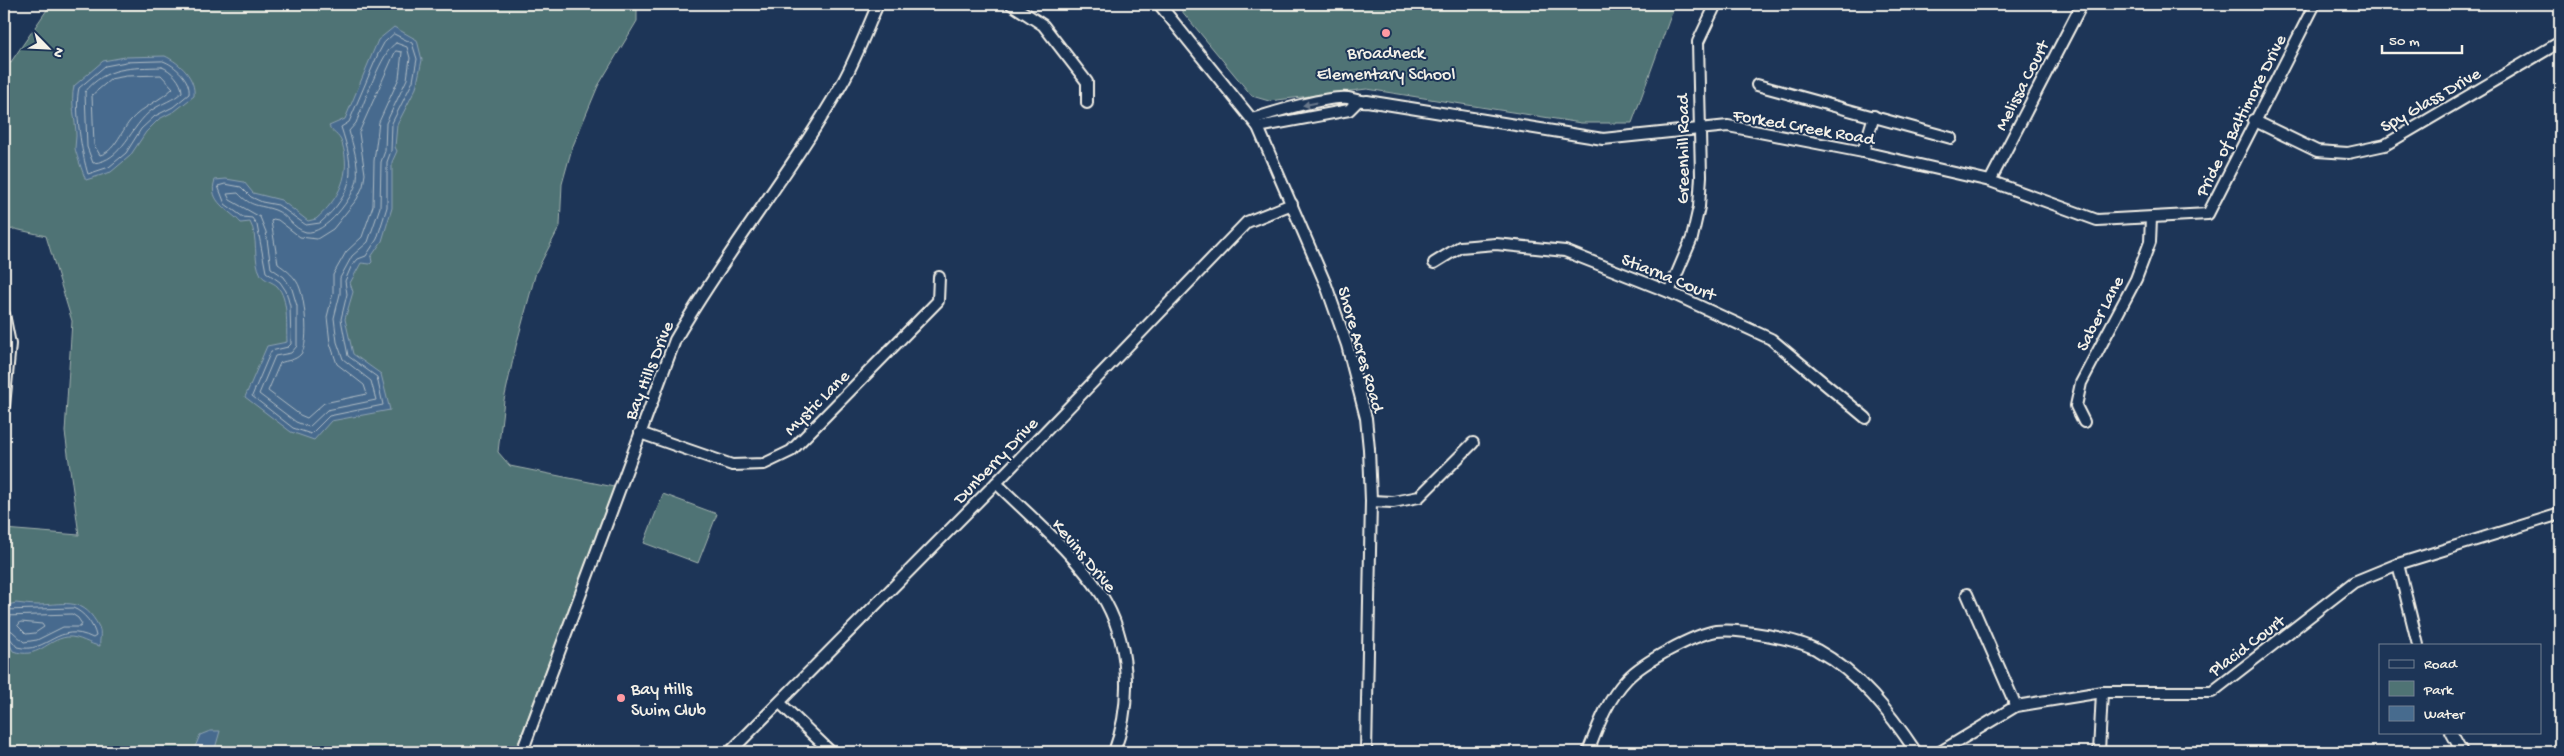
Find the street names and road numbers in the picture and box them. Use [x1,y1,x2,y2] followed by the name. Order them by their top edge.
[2192,31,2293,202] street label: Pride of Baltimore Drive
[1992,36,2056,135] street label: Melissa Court
[2377,64,2486,138] street label: Spy Glass Drive
[1674,93,1695,204] street label: Greenhill Road
[1730,105,1877,152] street label: Forked Creek Road
[1618,250,1720,307] street label: Stiarna Court
[2073,272,2130,355] street label: Saber Lane
[1332,284,1388,416] street label: Shore Acres Road
[621,318,680,424] street label: Bay Hills Drive
[781,366,855,441] street label: Mystic Lane
[949,413,1044,510] street label: Dunberry Drive
[1046,515,1120,598] street label: Kevins Drive
[2204,611,2291,683] street label: Placid Court

